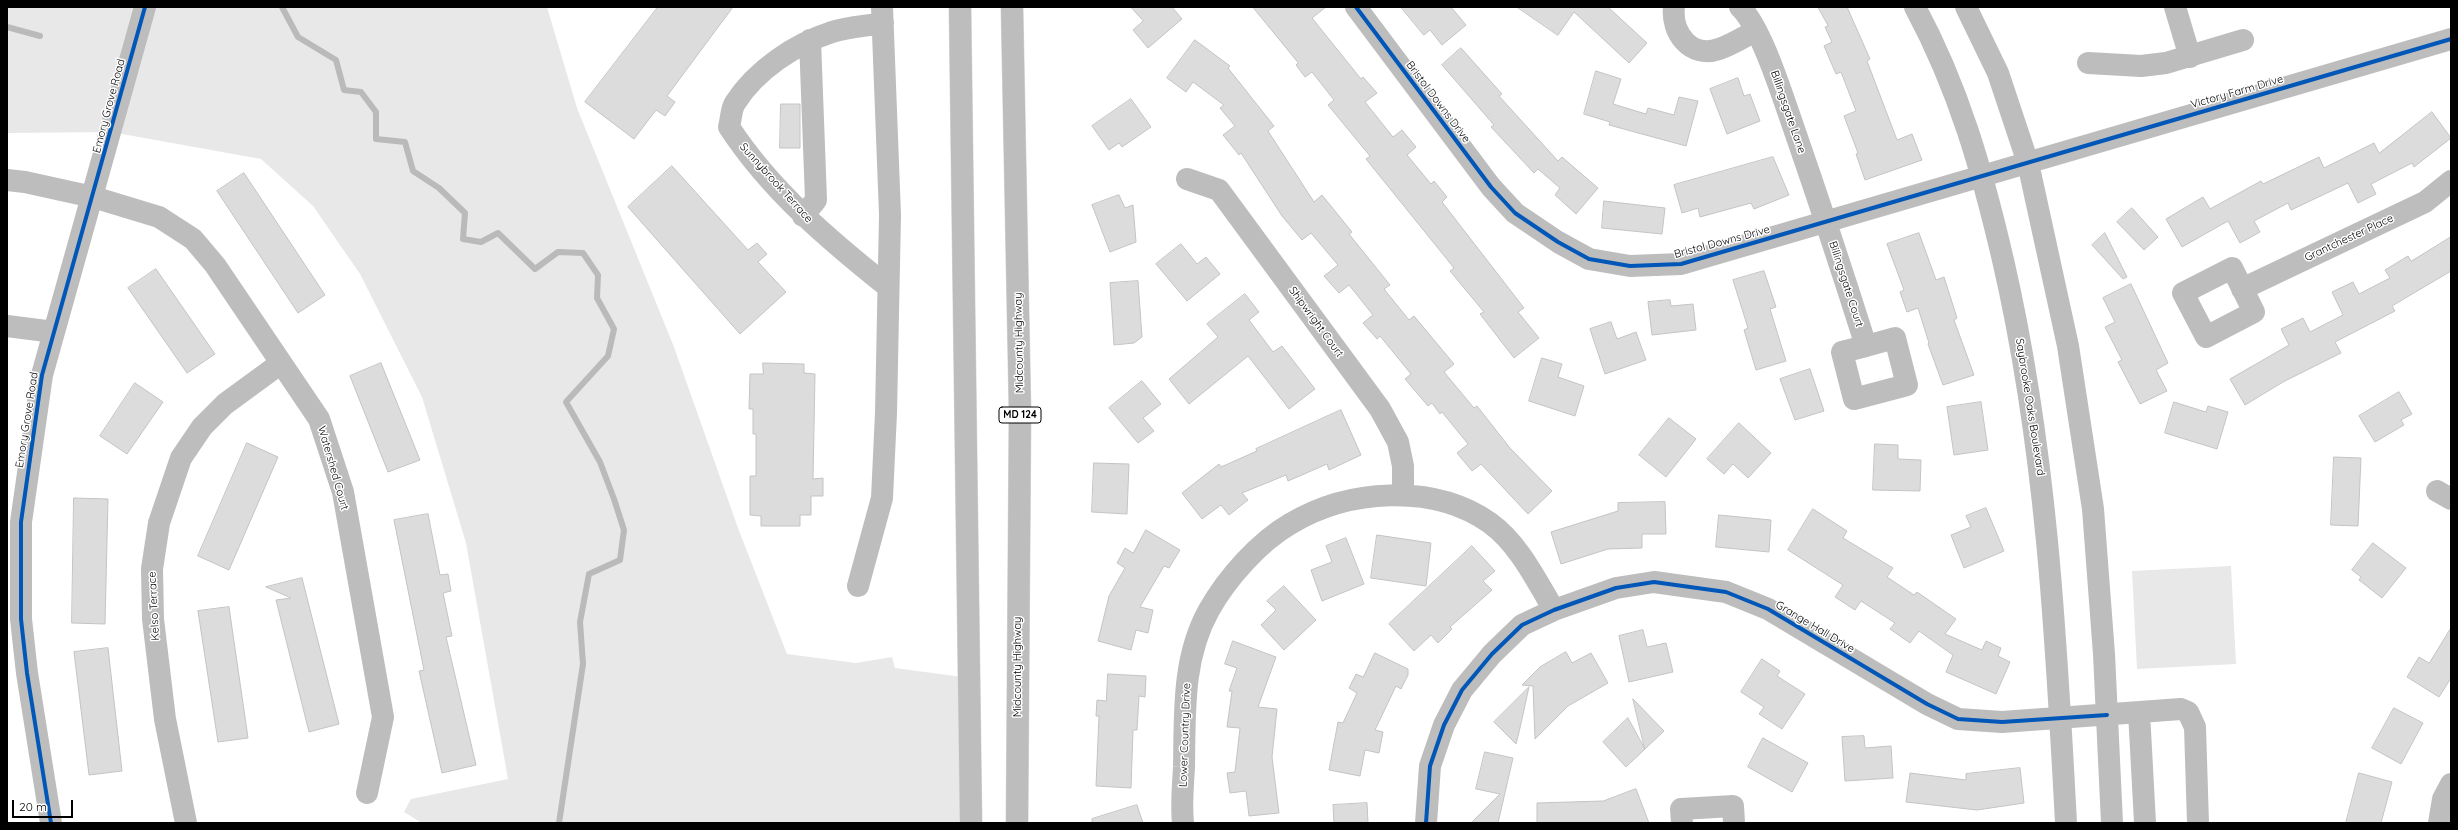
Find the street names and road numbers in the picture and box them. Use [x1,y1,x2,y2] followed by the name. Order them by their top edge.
[90,57,128,155] street label: Emory Grove Road
[1403,59,1473,145] street label: Bristol Downs Drive
[1768,69,1808,155] street label: Billingsgate Lane
[2189,72,2285,112] street label: Victory Farm Drive
[737,140,815,226] street label: Sunnybrook Terrace
[2302,212,2396,264] street label: Grantchester Place
[1673,223,1771,261] street label: Bristol Downs Drive
[1826,239,1866,329] street label: Billingsgate Court
[1286,284,1346,360] street label: Shipwright Court
[1012,293,1026,393] street label: Midcounty Highway
[2013,337,2047,477] street label: Saybrooke Oaks Boulevard
[13,371,41,469] street label: Emory Grove Road
[999,407,1041,423] road number: MD 124
[315,425,351,511] street label: Watershed Court
[146,571,162,641] street label: Kelso Terrace
[1773,598,1857,656] street label: Grange Hall Drive
[1011,617,1025,717] street label: Midcounty Highway
[1177,683,1193,787] street label: Lower Country Drive

